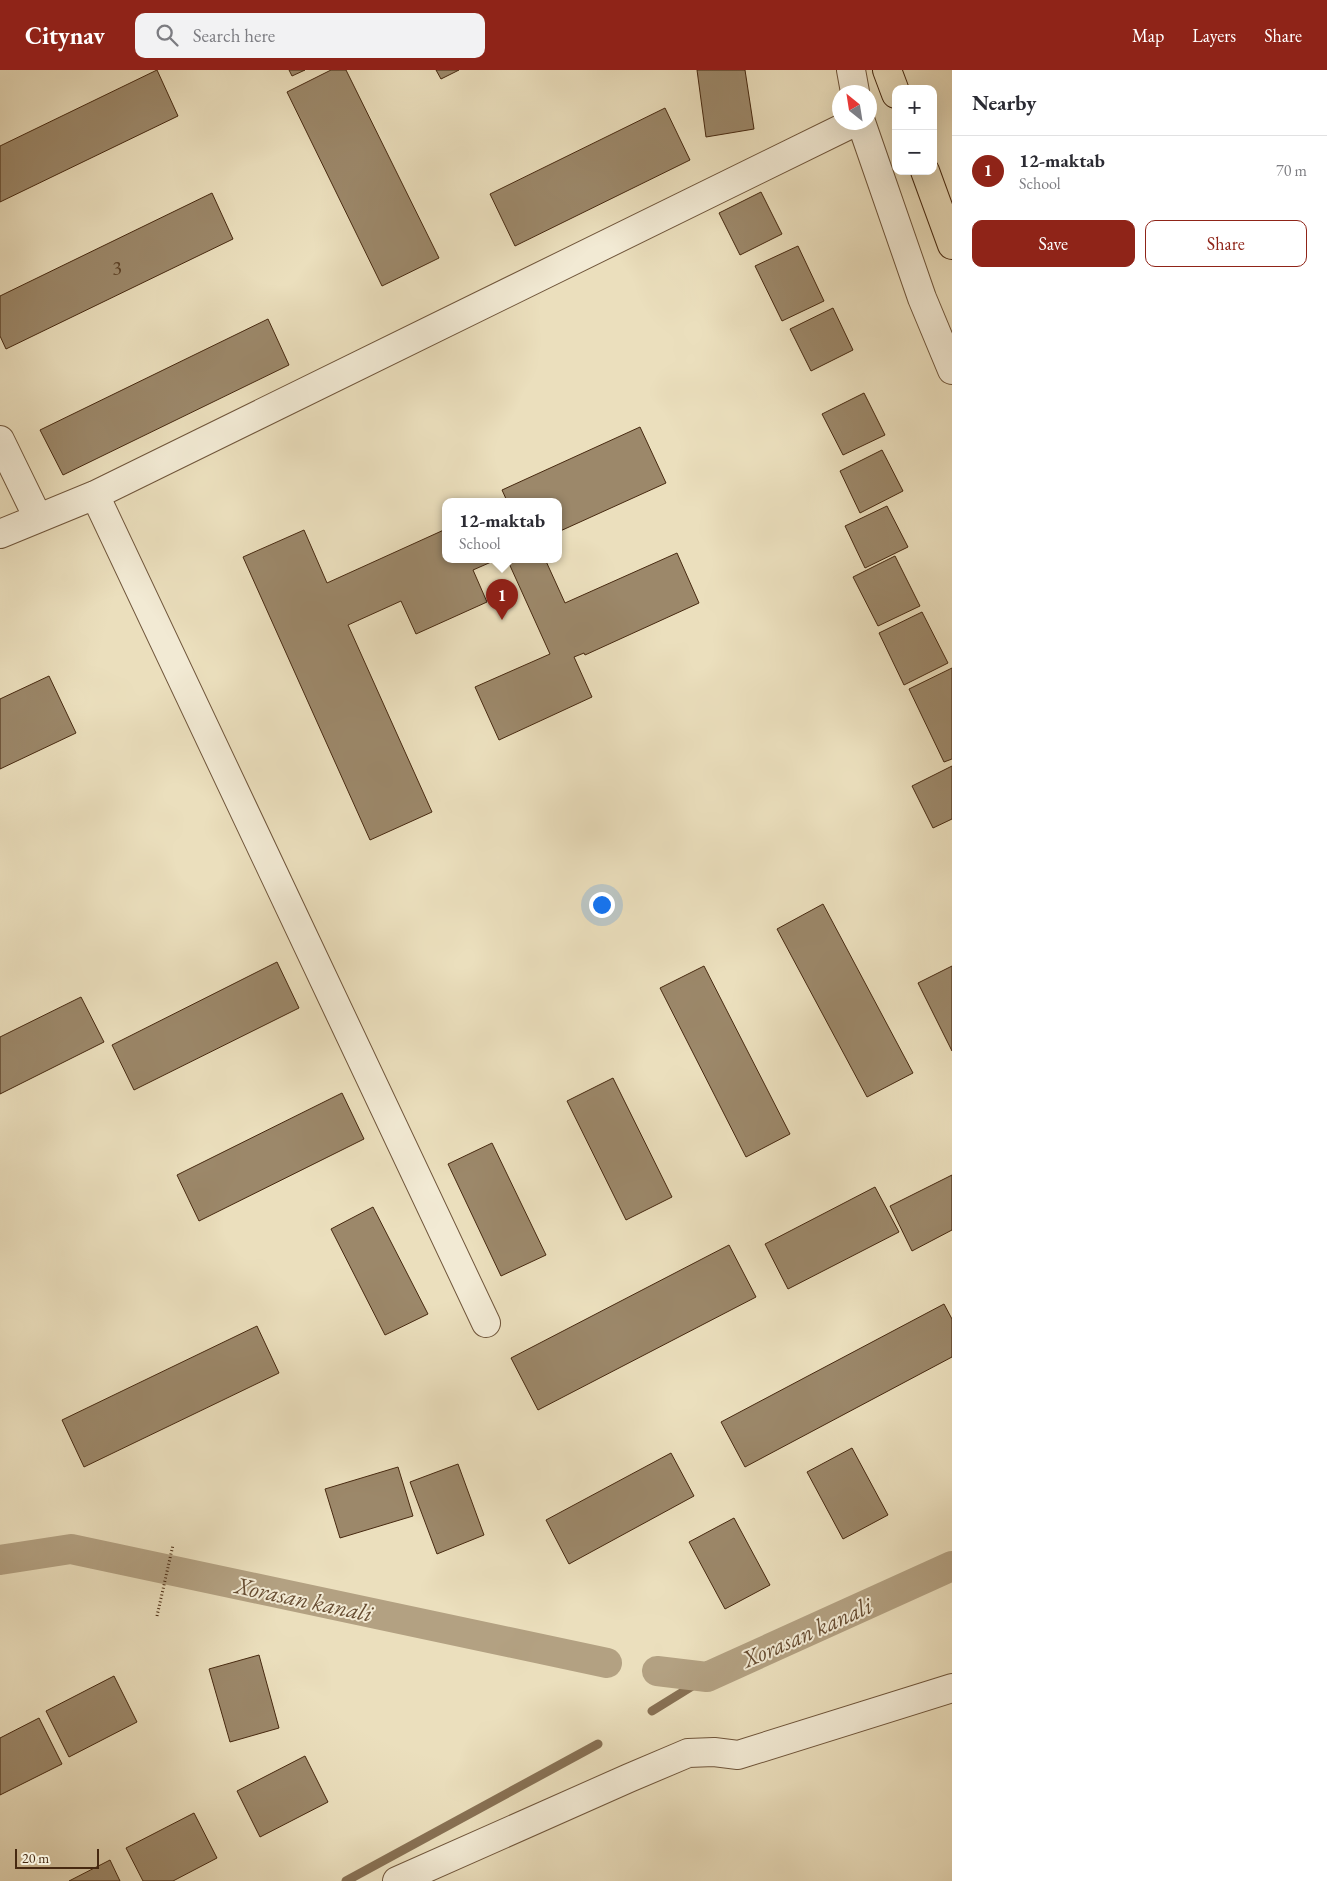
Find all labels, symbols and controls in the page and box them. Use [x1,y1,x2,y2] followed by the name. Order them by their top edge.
[135,13,485,58] search box
[25,20,105,51] text: Citynav
[153,21,181,49] icon: search
[193,23,275,48] text: Search here
[1132,24,1164,47] text: Map
[1192,24,1236,47] text: Layers
[1264,24,1302,47] text: Share
[832,85,877,130] north arrow
[892,85,937,175] map controls
[892,85,937,130] button: +
[972,89,1036,116] text: Nearby
[892,130,937,175] button: −
[1019,148,1105,173] text: 12-maktab
[984,160,992,181] text: 1
[1276,160,1307,181] text: 70 m
[1019,173,1061,194] text: School
[972,220,1135,267] button: Save
[1145,220,1307,267] button: Share
[112,255,122,281] house number: 3
[442,498,562,563] popup
[459,508,545,533] text: 12-maktab
[459,533,501,554] text: School
[486,579,518,620] pin: 1
[589,892,615,918] your location
[231,1569,376,1629] water label: Xorasan kanali
[735,1589,878,1675] water label: Xorasan kanali
[15,1846,99,1869] scale bar
[22,1849,49,1867] text: 20 m

